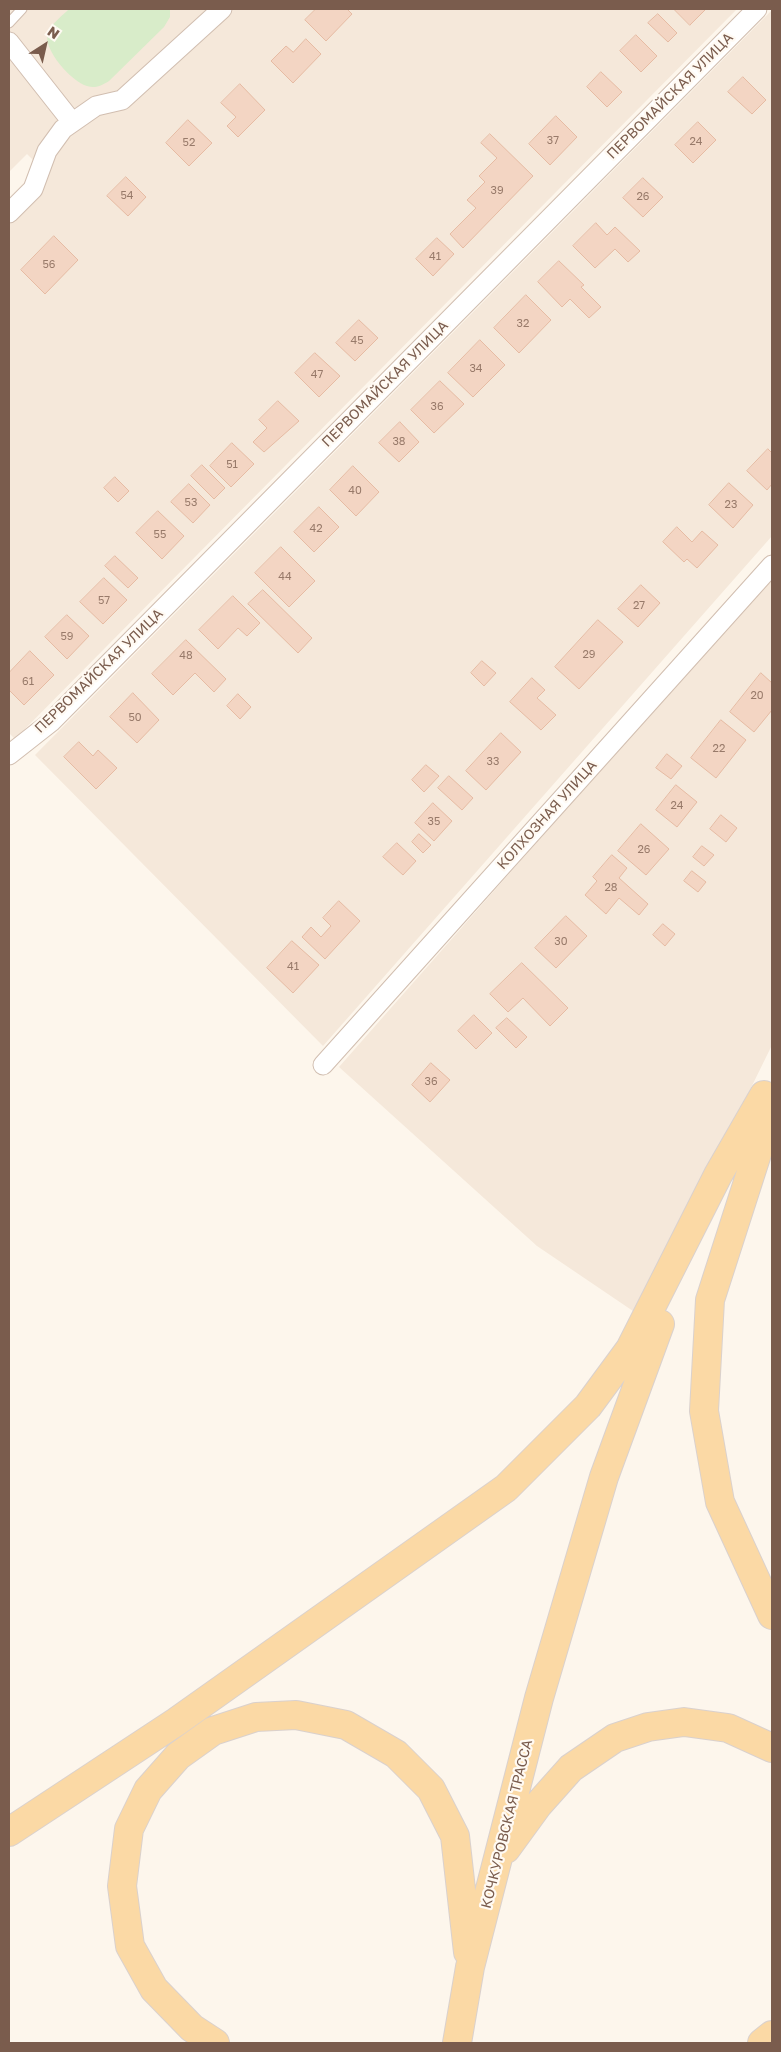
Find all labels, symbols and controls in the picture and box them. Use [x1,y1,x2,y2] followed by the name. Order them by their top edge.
[20,20,70,70] north arrow
[45,22,63,42] text: N
[603,29,737,163] street label: ПЕРВОМАЙСКАЯ УЛИЦА
[547,134,559,148] house number: 37
[689,135,703,149] house number: 24
[183,136,195,150] house number: 52
[490,184,504,198] house number: 39
[120,189,134,203] house number: 54
[636,190,650,204] house number: 26
[429,250,441,264] house number: 41
[42,258,56,272] house number: 56
[318,317,452,451] street label: ПЕРВОМАЙСКАЯ УЛИЦА
[517,317,529,331] house number: 32
[350,334,364,348] house number: 45
[469,362,483,376] house number: 34
[311,368,323,382] house number: 47
[430,400,444,414] house number: 36
[392,435,406,449] house number: 38
[226,458,238,472] house number: 51
[348,484,362,498] house number: 40
[185,496,197,510] house number: 53
[725,498,737,512] house number: 23
[309,522,323,536] house number: 42
[154,528,166,542] house number: 55
[278,570,292,584] house number: 44
[98,594,110,608] house number: 57
[633,599,645,613] house number: 27
[31,605,167,737] street label: ПЕРВОМАЙСКАЯ УЛИЦА
[60,630,74,644] house number: 59
[582,648,596,662] house number: 29
[179,649,193,663] house number: 48
[22,675,34,689] house number: 61
[750,689,764,703] house number: 20
[128,711,142,725] house number: 50
[713,742,725,756] house number: 22
[487,755,499,769] house number: 33
[494,757,600,873] street label: КОЛХОЗНАЯ УЛИЦА
[670,799,684,813] house number: 24
[428,815,440,829] house number: 35
[637,843,651,857] house number: 26
[604,881,618,895] house number: 28
[554,935,568,949] house number: 30
[287,960,299,974] house number: 41
[424,1075,438,1089] house number: 36
[478,1738,536,1910] street label: КОЧКУРОВСКАЯ ТРАССА

